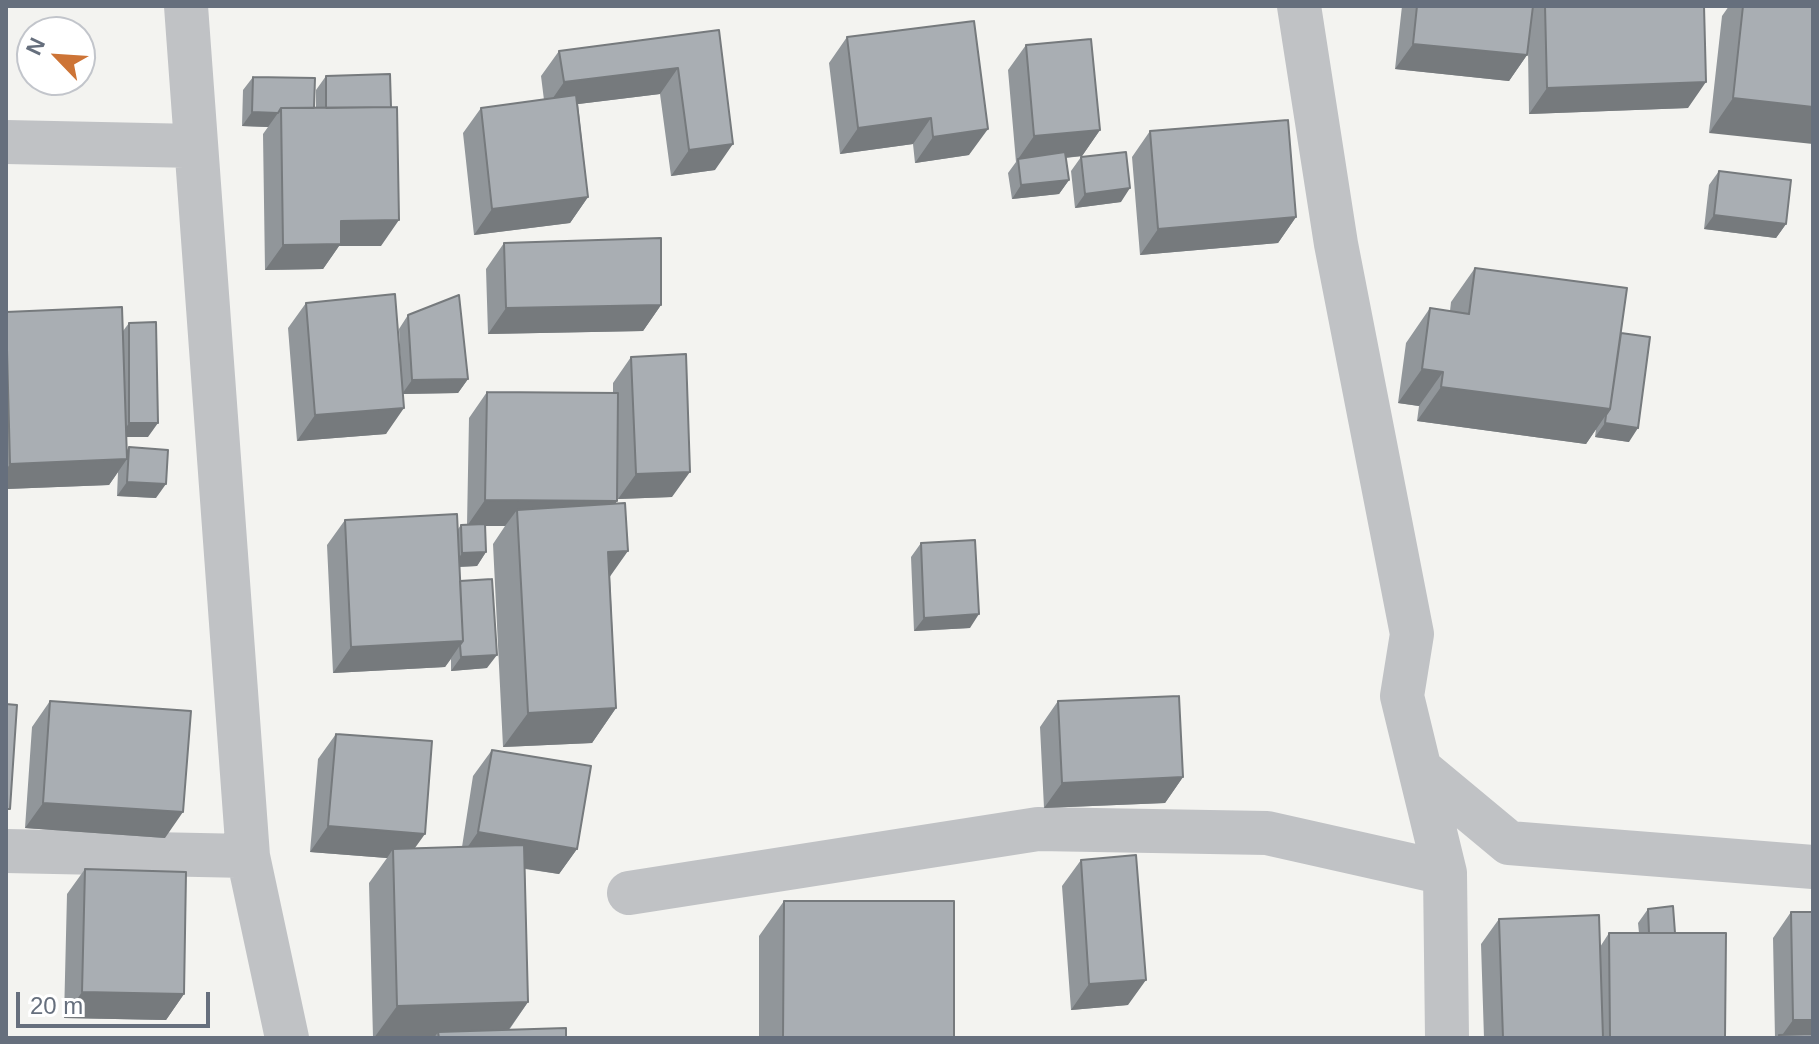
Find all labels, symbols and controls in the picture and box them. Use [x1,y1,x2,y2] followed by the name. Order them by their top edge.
[16,16,96,96] north arrow
[21,34,50,59] text: N
[20,976,214,1026] scale bar
[30,992,83,1019] text: 20 m

